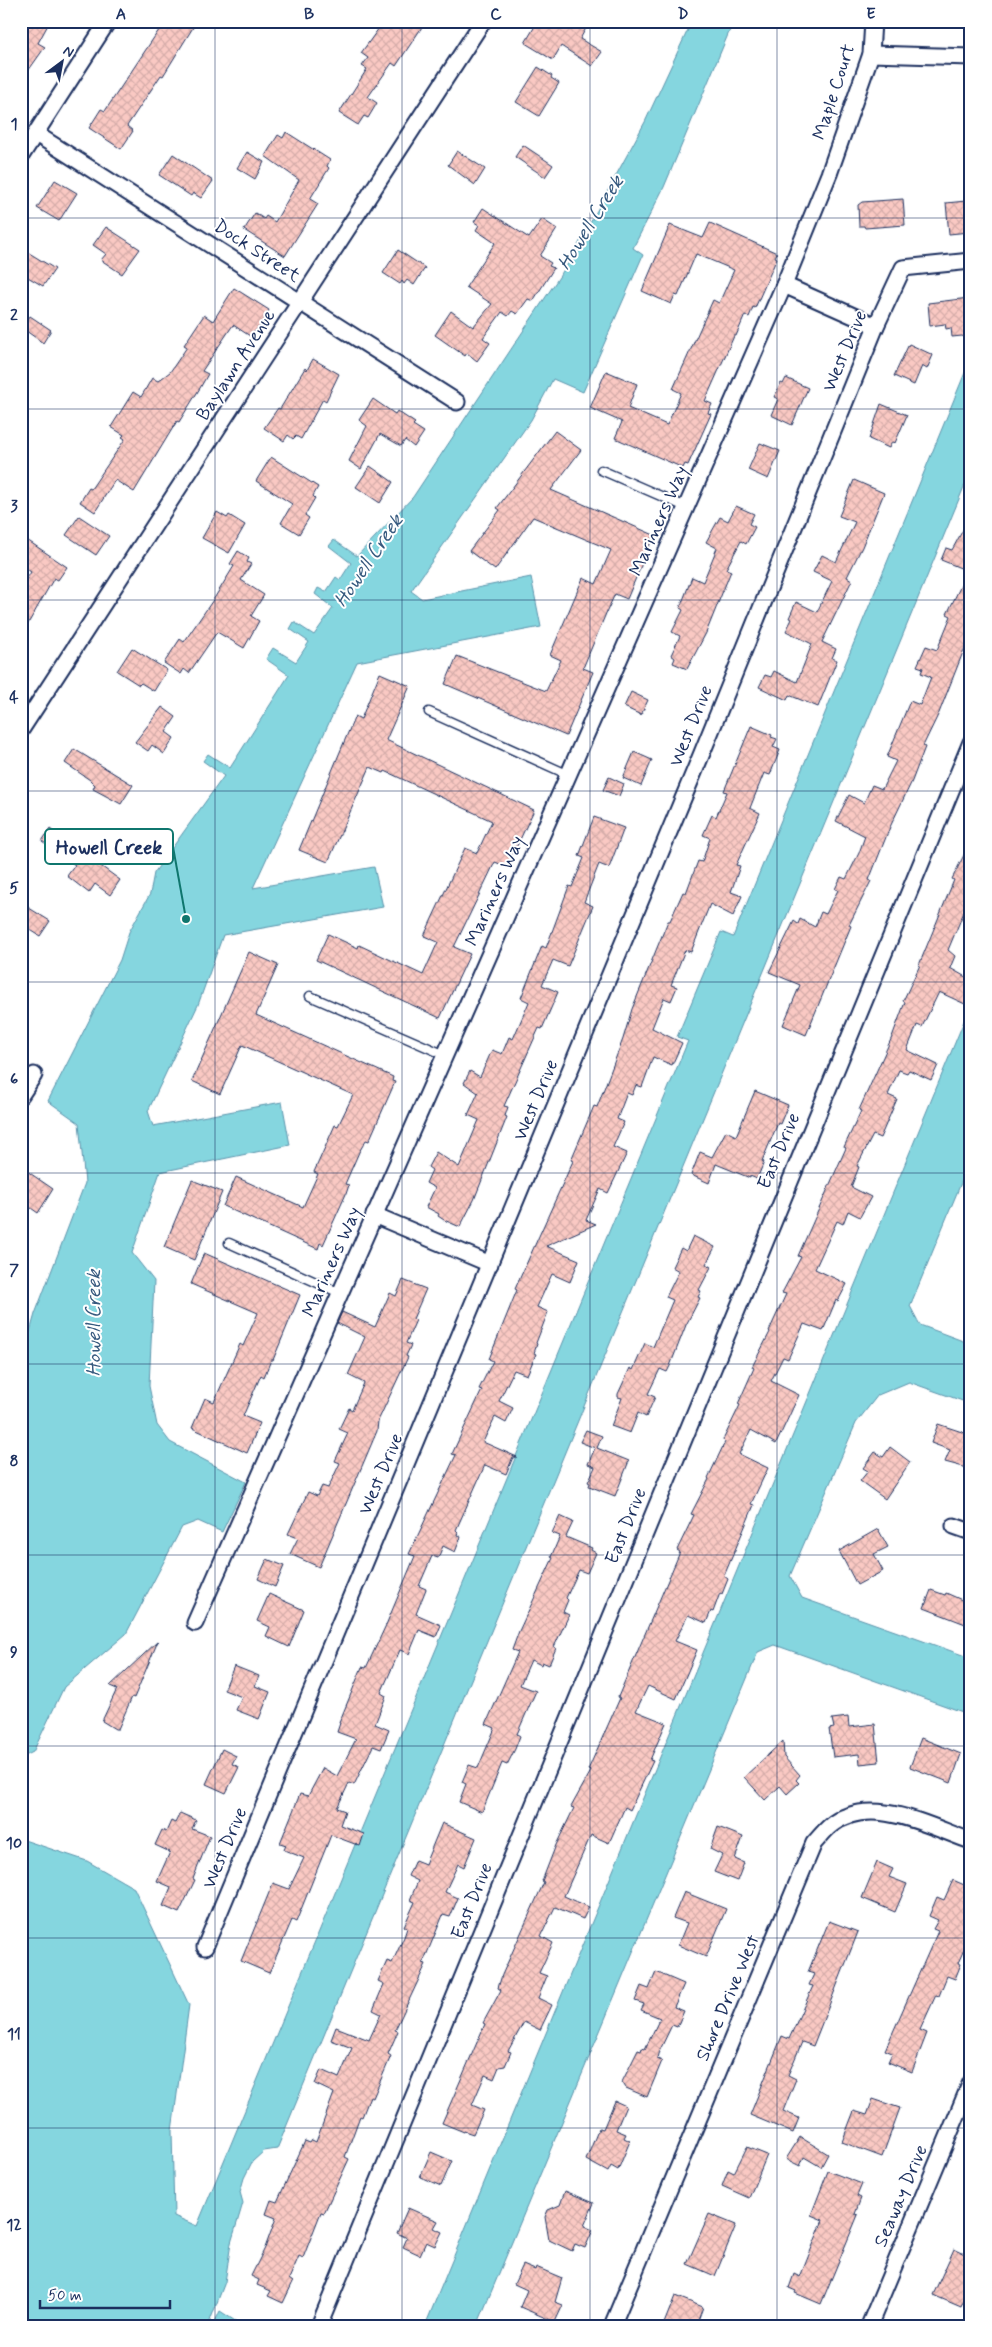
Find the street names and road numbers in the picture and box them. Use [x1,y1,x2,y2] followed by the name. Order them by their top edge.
[807,41,861,143] street label: Maple Court
[209,214,305,288] street label: Dock Street
[191,304,281,426] street label: Baylawn Avenue
[817,307,873,395] street label: West Drive
[624,462,695,580] street label: Mariners Way
[663,682,719,770] street label: West Drive
[460,832,531,950] street label: Mariners Way
[508,1056,564,1144] street label: West Drive
[752,1109,806,1193] street label: East Drive
[297,1203,368,1321] street label: Mariners Way
[353,1430,409,1518] street label: West Drive
[599,1484,653,1568] street label: East Drive
[197,1804,253,1892] street label: West Drive
[445,1859,499,1943] street label: East Drive
[690,1931,766,2065] street label: Shore Drive West
[868,2141,934,2251] street label: Seaway Drive

